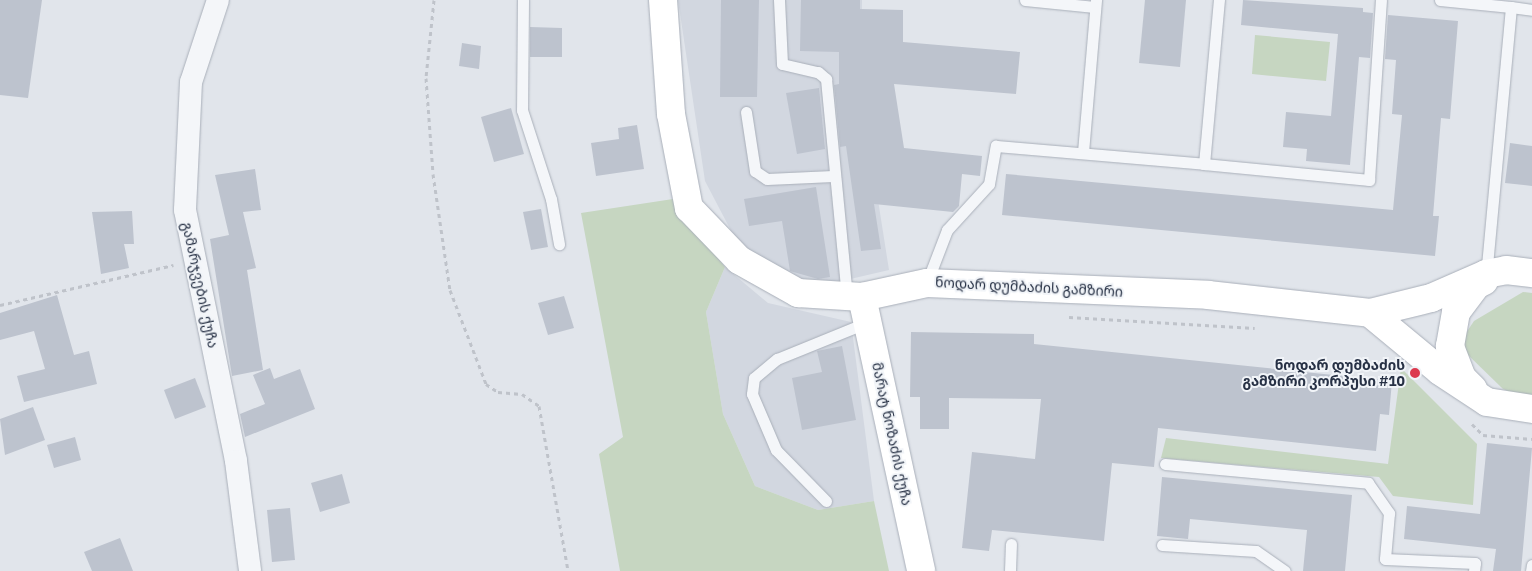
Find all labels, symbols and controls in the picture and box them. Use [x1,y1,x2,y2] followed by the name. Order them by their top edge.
[178,220,222,350] street label: გამარჯვების ქუჩა
[935,274,1123,300] street label: ნოდარ დუმბაძის გამზირი
[1243,357,1405,390] place label: ნოდარ დუმბაძის გამზირი კორპუსი #10
[869,361,915,507] street label: მარატ ნოზაძის ქუჩა
[1409,367,1421,379] marker: ნოდარ დუმბაძის გამზირი კორპუსი #10

